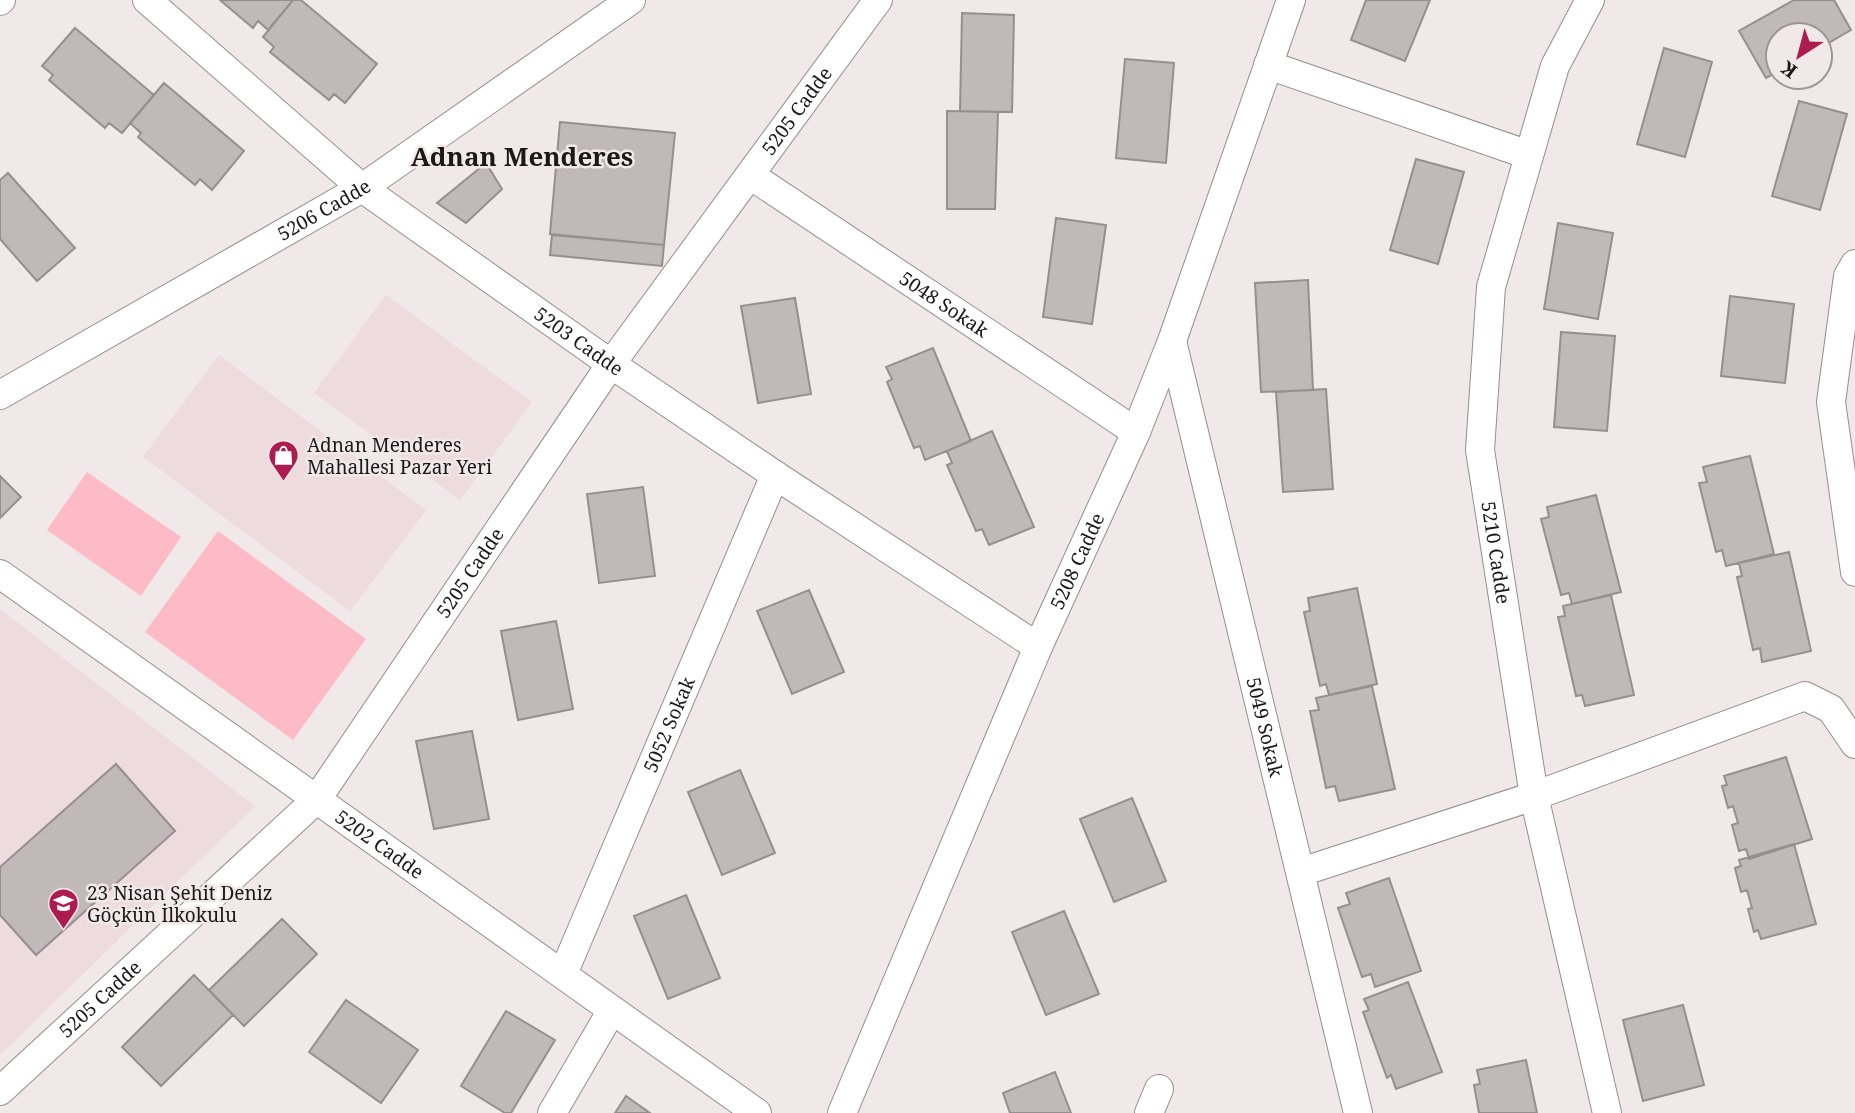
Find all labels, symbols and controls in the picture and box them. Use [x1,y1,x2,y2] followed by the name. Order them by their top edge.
[1764,21,1834,91] north arrow
[1776,55,1802,84] text: K
[756,61,838,160] street label: 5205 Cadde
[411,138,633,174] district label: Adnan Menderes
[272,173,376,247] street label: 5206 Cadde
[894,265,994,344] street label: 5048 Sokak
[529,301,628,382] street label: 5203 Cadde
[307,432,492,480] place label: Adnan Menderes Mahallesi Pazar Yeri
[267,439,301,483] shop icon: Adnan Menderes Mahallesi Pazar Yeri
[1475,500,1517,606] street label: 5210 Cadde
[1044,509,1110,613] street label: 5208 Cadde
[430,523,510,623] street label: 5205 Cadde
[637,672,701,776] street label: 5052 Sokak
[1240,674,1290,780] street label: 5049 Sokak
[330,804,429,885] street label: 5202 Cadde
[87,880,273,928] place label: 23 Nisan Şehit Deniz Göçkün İlkokulu
[47,887,81,931] school or university icon: 23 Nisan Şehit Deniz Göçkün İlkokulu
[53,954,147,1043] street label: 5205 Cadde

